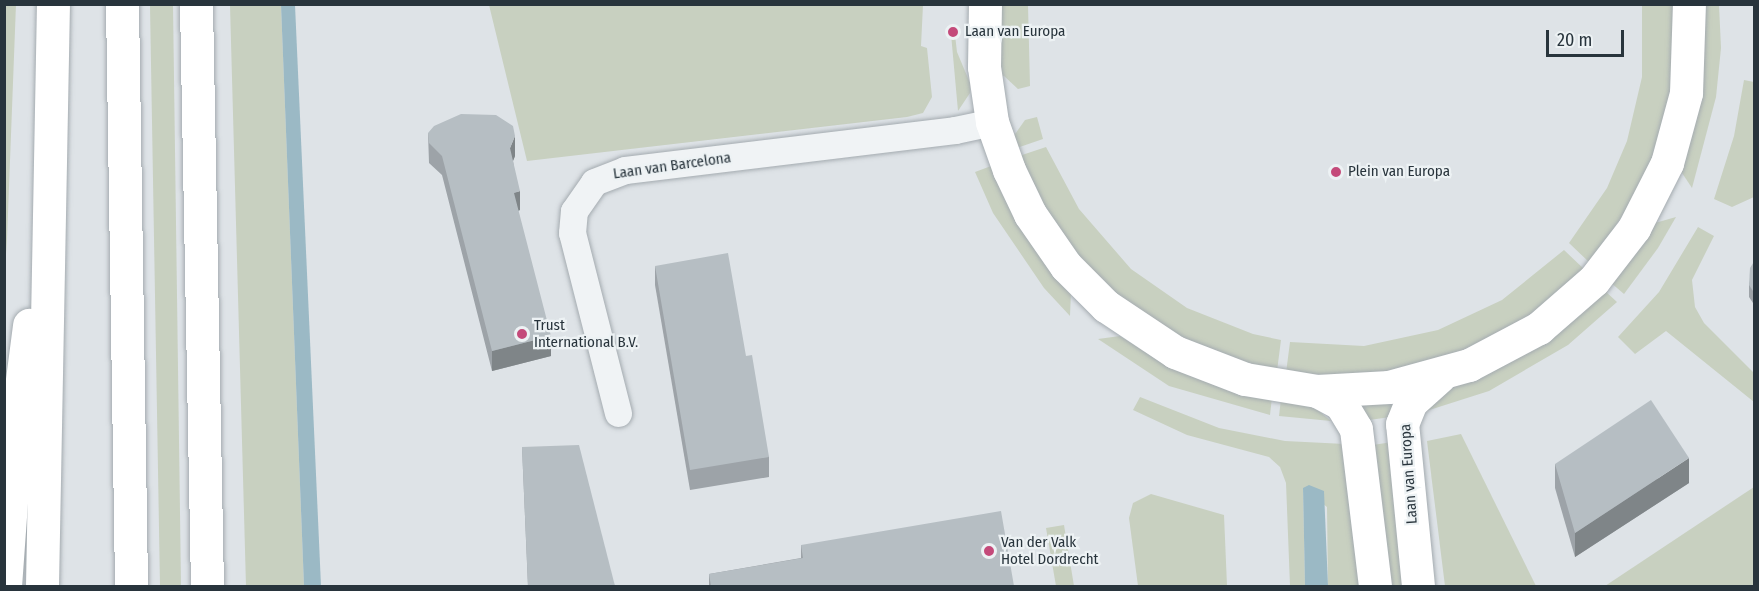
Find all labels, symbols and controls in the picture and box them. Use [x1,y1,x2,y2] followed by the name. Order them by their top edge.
[1549,18,1627,56] scale bar
[965,23,1065,41] place label: Laan van Europa
[946,25,960,39] marker: Laan van Europa
[1557,29,1592,51] text: 20 m
[612,149,732,183] street label: Laan van Barcelona
[1348,163,1450,181] place label: Plein van Europa
[1329,165,1343,179] marker: Plein van Europa
[534,316,638,351] place label: Trust International B.V.
[515,327,529,341] marker: Trust International B.V.
[1397,423,1421,525] street label: Laan van Europa
[1001,533,1098,568] place label: Van der Valk Hotel Dordrecht
[982,544,996,558] marker: Van der Valk Hotel Dordrecht

